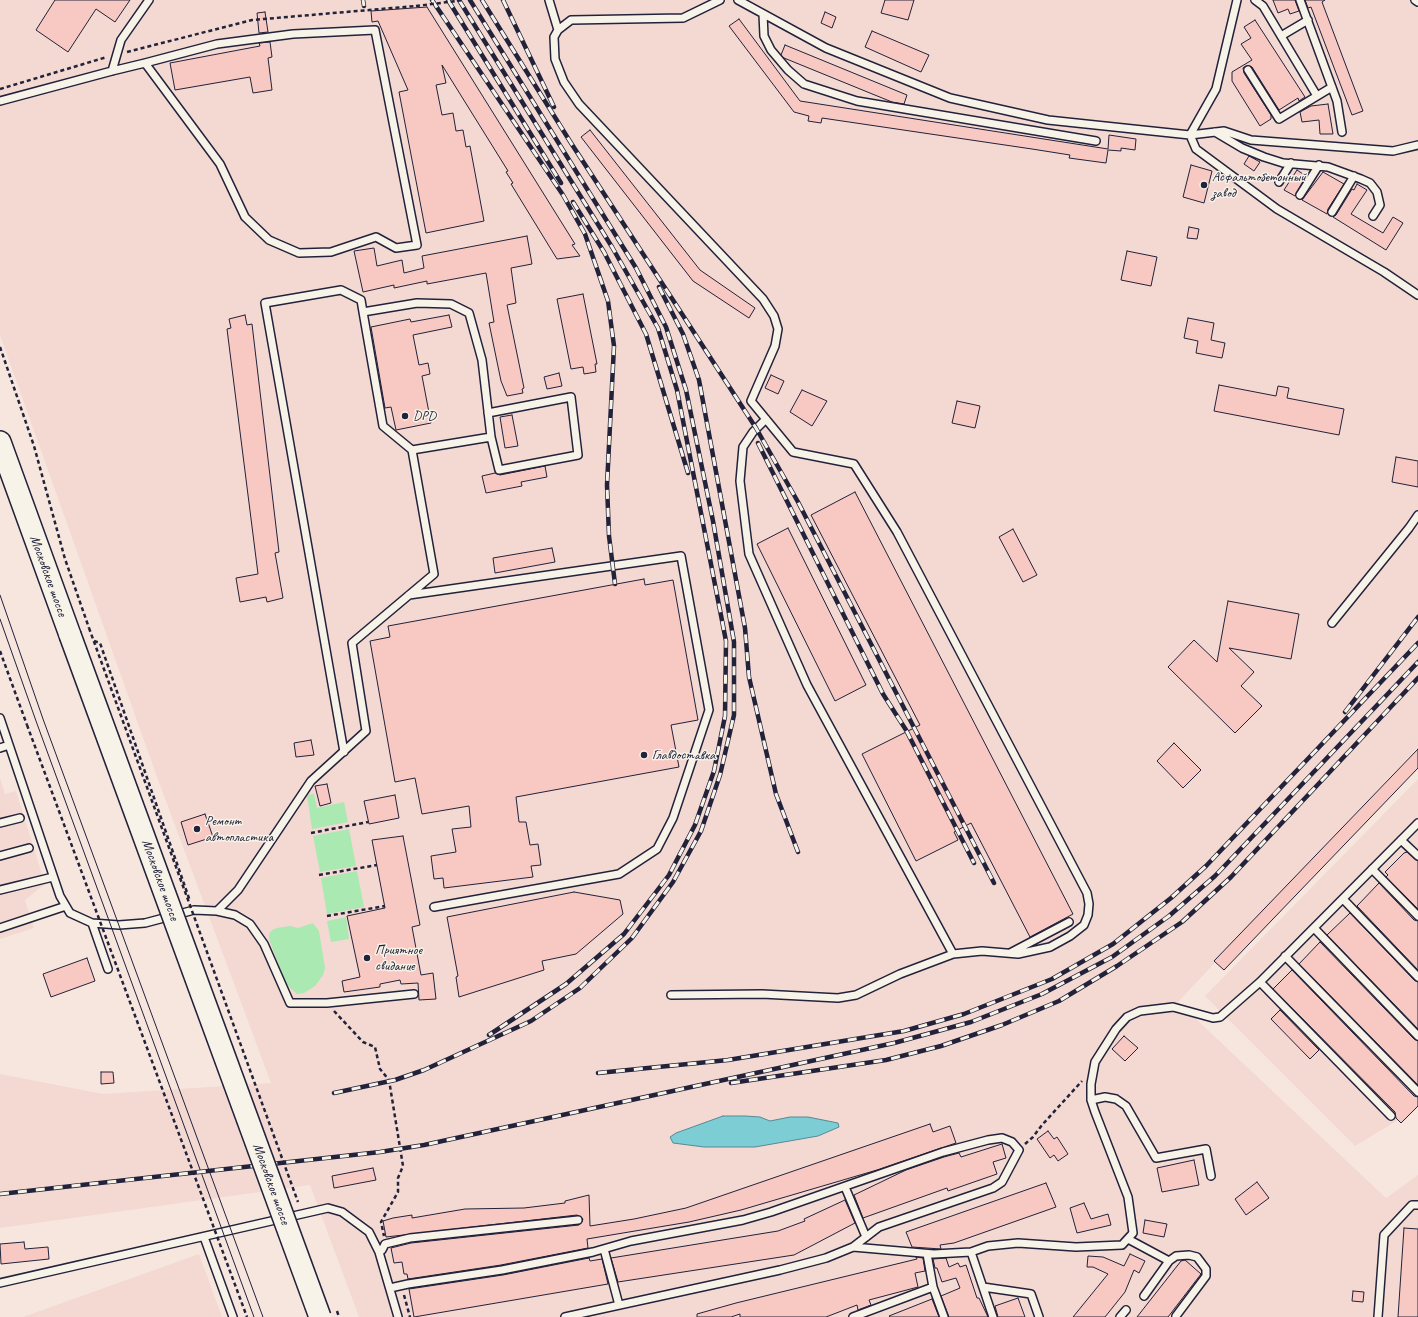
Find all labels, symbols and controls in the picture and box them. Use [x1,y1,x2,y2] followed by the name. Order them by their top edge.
[1212,169,1306,202] place label: Асфальтобетонный завод
[1199,180,1209,190] marker: Асфальтобетонный завод
[413,408,436,424] place label: DPD
[400,411,410,421] marker: DPD
[26,533,70,619] street label: Московское шоссе
[652,747,715,763] place label: Главдоставка
[639,750,649,760] marker: Главдоставка
[205,813,273,846] place label: Ремонт автопластика
[192,824,202,834] marker: Ремонт автопластика
[138,837,182,923] street label: Московское шоссе
[375,942,422,974] place label: Приятное свидание
[362,953,372,963] marker: Приятное свидание
[249,1141,293,1227] street label: Московское шоссе

